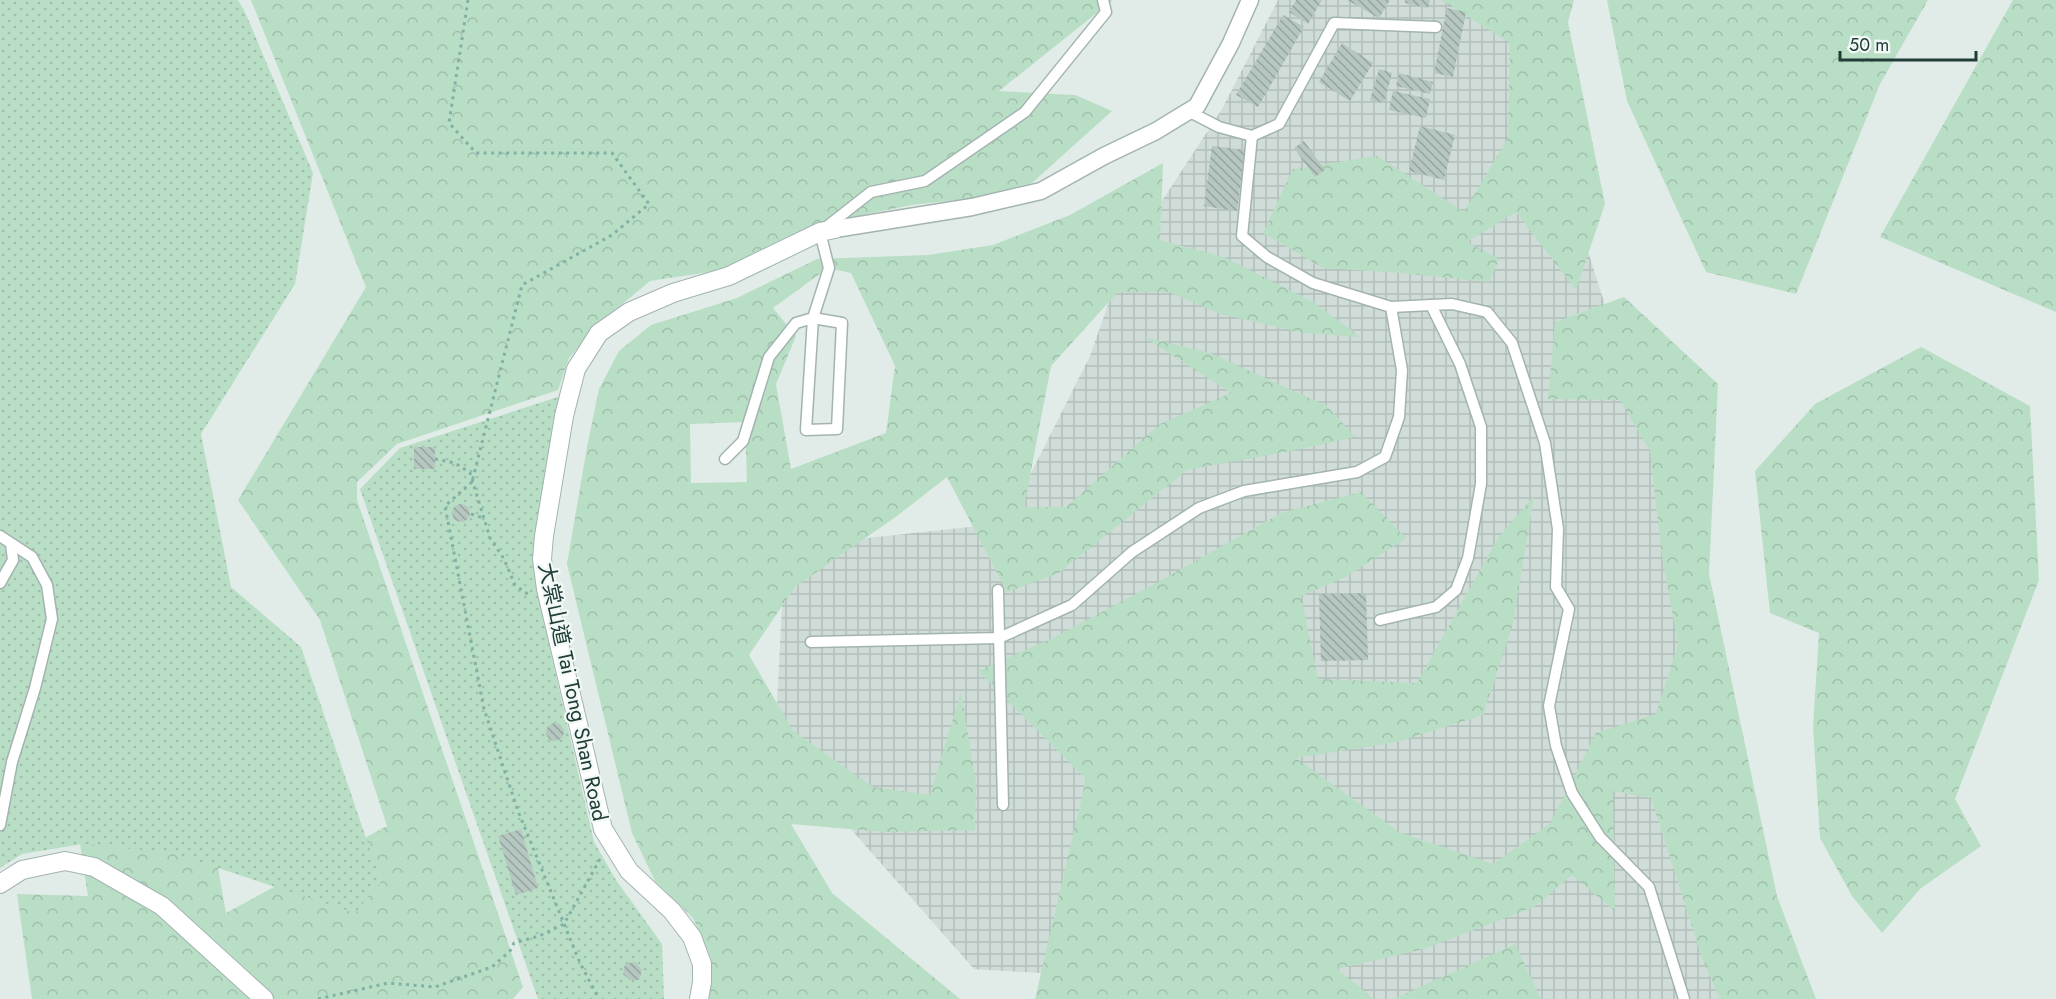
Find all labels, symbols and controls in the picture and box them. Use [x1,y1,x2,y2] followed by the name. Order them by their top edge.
[1840,24,1976,62] scale bar
[1849,32,1889,58] text: 50 m
[531,560,615,824] street label: 大棠山道 Tai Tong Shan Road

